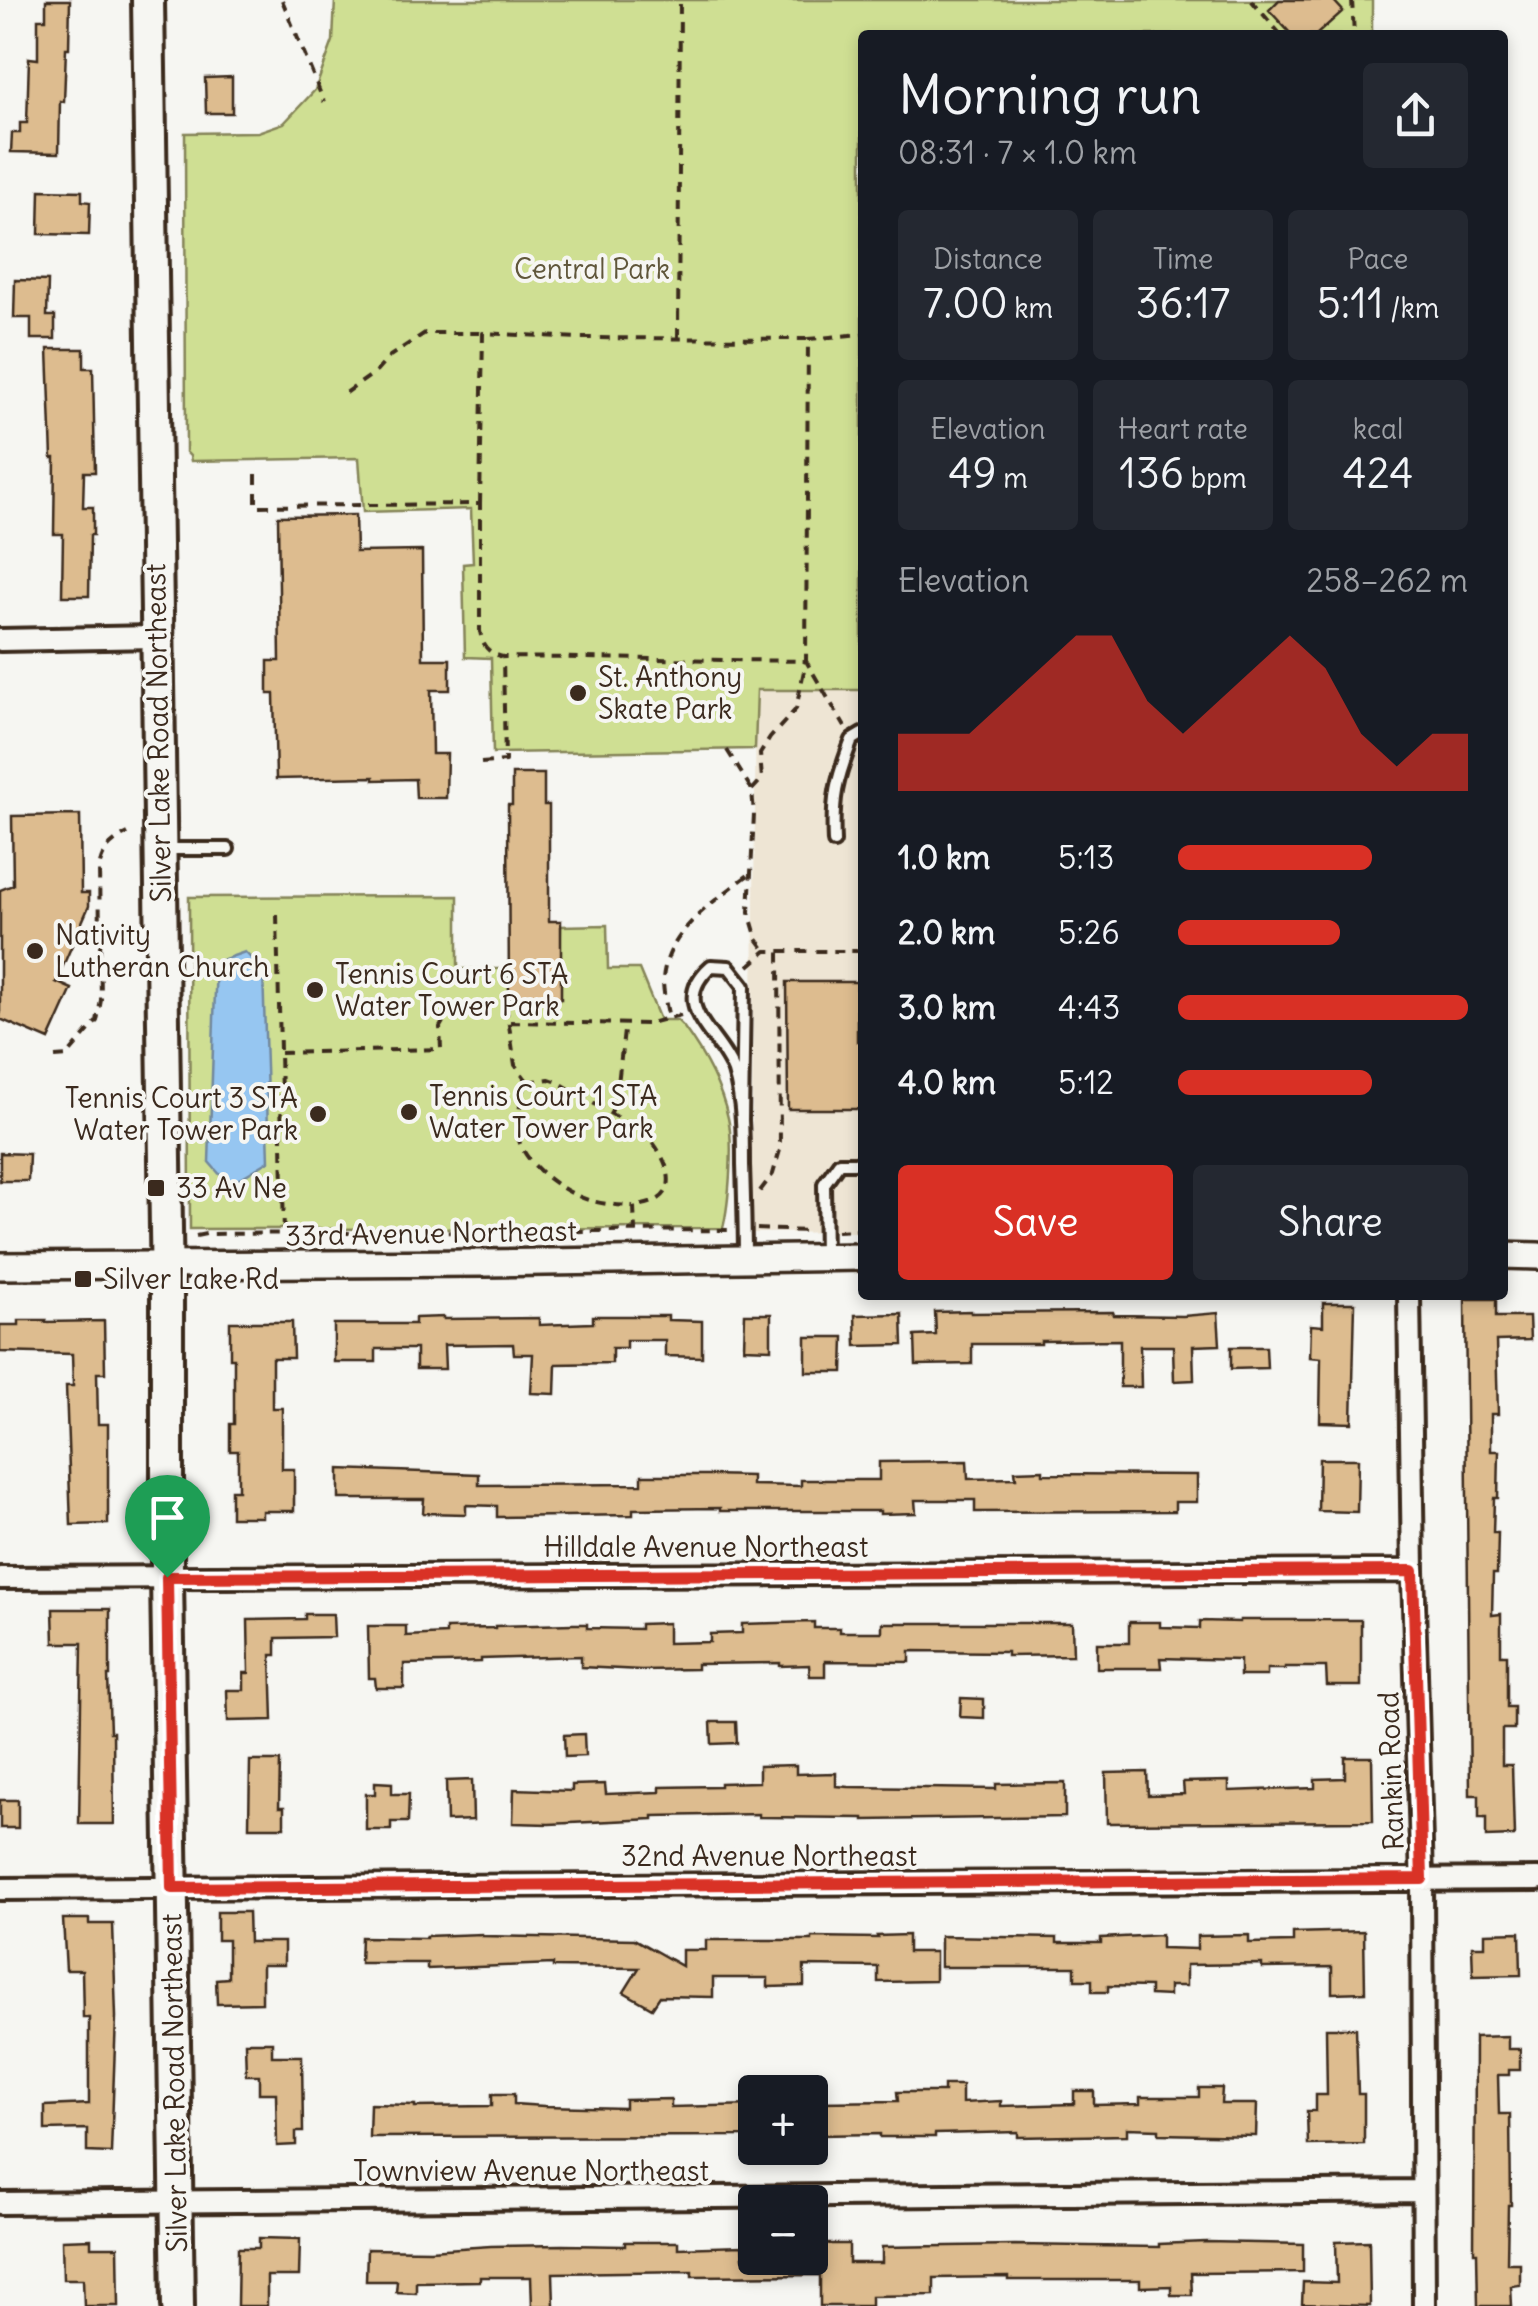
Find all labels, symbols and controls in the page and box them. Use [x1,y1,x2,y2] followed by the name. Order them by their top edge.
[898,60,1202,129] text: Morning run
[1363,63,1468,168] button: share
[898,132,1137,173] text: 08:31 · 7 × 1.0 km
[933,241,1043,277] text: Distance
[1153,241,1213,277] text: Time
[1348,241,1408,277] text: Pace
[514,251,670,287] park label: Central Park
[923,277,1008,329] text: 7.00
[1136,277,1230,329] text: 36:17
[1317,277,1384,329] text: 5:11
[1008,290,1053,326] text: km
[1384,290,1439,326] text: /km
[931,411,1045,447] text: Elevation
[1118,411,1248,447] text: Heart rate
[1353,411,1403,447] text: kcal
[948,447,997,499] text: 49
[1119,447,1184,499] text: 136
[1343,447,1413,499] text: 424
[997,460,1028,496] text: m
[1184,460,1247,496] text: bpm
[898,560,1029,601] text: Elevation
[1306,560,1468,601] text: 258–262 m
[137,563,179,903] street label: Silver Lake Road Northeast
[598,659,742,727] place label: St. Anthony Skate Park
[567,682,589,704] marker: St. Anthony Skate Park
[898,837,990,878] text: 1.0 km
[1058,837,1115,878] text: 5:13
[898,912,995,953] text: 2.0 km
[1058,912,1120,953] text: 5:26
[55,917,269,985] place label: Nativity Lutheran Church
[24,940,46,962] marker: Nativity Lutheran Church
[335,956,568,1024] place label: Tennis Court 6 STA Water Tower Park
[304,979,326,1001] marker: Tennis Court 6 STA Water Tower Park
[898,987,996,1028] text: 3.0 km
[1058,987,1120,1028] text: 4:43
[898,1062,996,1103] text: 4.0 km
[1058,1062,1114,1103] text: 5:12
[429,1078,657,1146] place label: Tennis Court 1 STA Water Tower Park
[65,1080,298,1148] place label: Tennis Court 3 STA Water Tower Park
[398,1101,420,1123] marker: Tennis Court 1 STA Water Tower Park
[307,1103,329,1125] marker: Tennis Court 3 STA Water Tower Park
[898,1165,1173,1280] button: Save
[1193,1165,1468,1280] button: Share
[176,1170,287,1206] place label: 33 Av Ne
[145,1177,167,1199] marker: 33 Av Ne
[285,1212,577,1254] street label: 33rd Avenue Northeast
[103,1261,279,1297] place label: Silver Lake Rd
[72,1268,94,1290] marker: Silver Lake Rd
[125,1475,210,1578] pin
[140,1490,195,1545] icon: arrive
[543,1529,869,1565] street label: Hilldale Avenue Northeast
[1370,1691,1412,1851] street label: Rankin Road
[621,1838,917,1874] street label: 32nd Avenue Northeast
[153,1913,195,2253] street label: Silver Lake Road Northeast
[738,2075,828,2275] map controls
[738,2075,828,2165] button: +
[353,2153,709,2189] street label: Townview Avenue Northeast
[738,2185,828,2275] button: −

